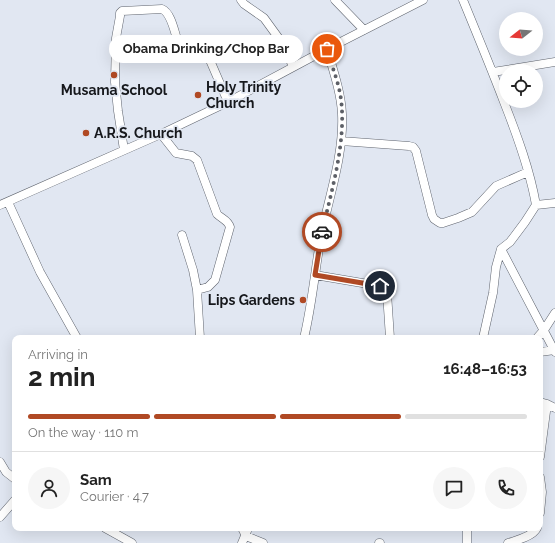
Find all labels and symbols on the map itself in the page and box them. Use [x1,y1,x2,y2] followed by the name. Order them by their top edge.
[499,12,543,56] north arrow
[310,32,344,66] pin
[109,35,303,63] callout: Obama Drinking/Chop Bar
[109,70,119,80] marker: Musama School
[206,79,281,111] place label: Holy Trinity Church
[61,82,168,98] place label: Musama School
[193,90,203,100] marker: Holy Trinity Church
[94,125,183,141] place label: A.R.S. Church
[81,128,91,138] marker: A.R.S. Church
[302,212,342,252] courier
[363,269,397,303] pin
[208,292,295,308] place label: Lips Gardens
[298,295,308,305] marker: Lips Gardens

